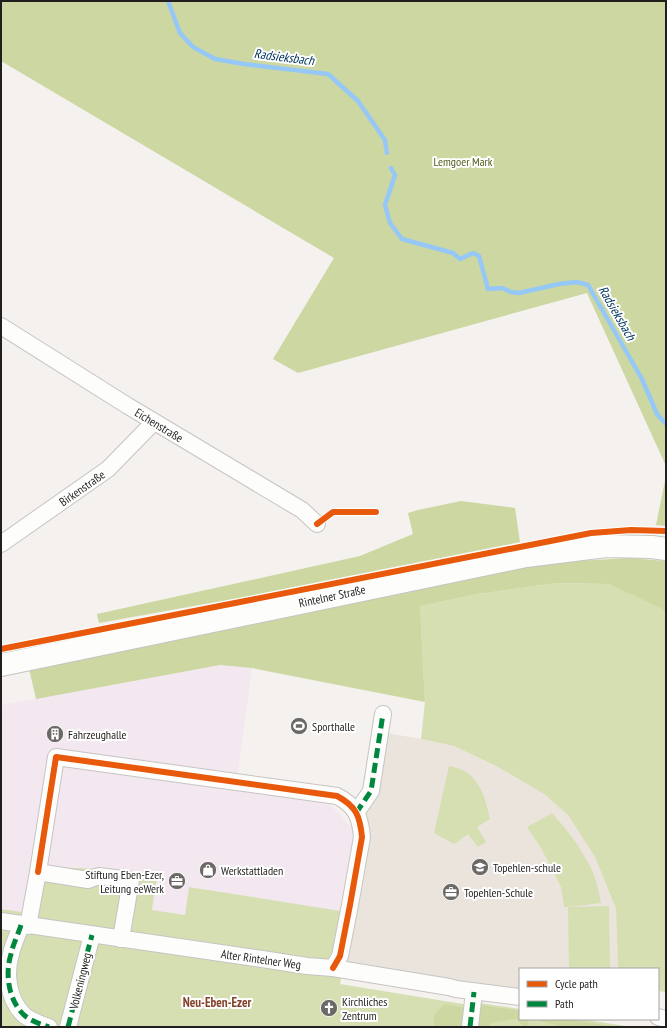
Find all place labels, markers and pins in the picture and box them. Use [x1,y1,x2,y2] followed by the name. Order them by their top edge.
[289,716,309,736] sports icon: Sporthalle
[312,719,355,734] place label: Sporthalle
[45,724,65,744] building icon: Fahrzeughalle
[68,727,127,742] place label: Fahrzeughalle
[470,857,490,877] school or university icon: Topehlen-schule
[198,860,218,880] shop icon: Werkstattladen
[493,860,561,875] place label: Topehlen-schule
[221,863,283,878] place label: Werkstattladen
[85,867,164,896] place label: Stiftung Eben-Ezer, Leitung eeWerk
[167,871,187,891] office icon: Stiftung Eben-Ezer, Leitung eeWerk
[441,882,461,902] office icon: Topehlen-Schule
[464,885,533,900] place label: Topehlen-Schule
[342,994,387,1023] place label: Kirchliches Zentrum
[319,998,339,1018] church icon: Kirchliches Zentrum

